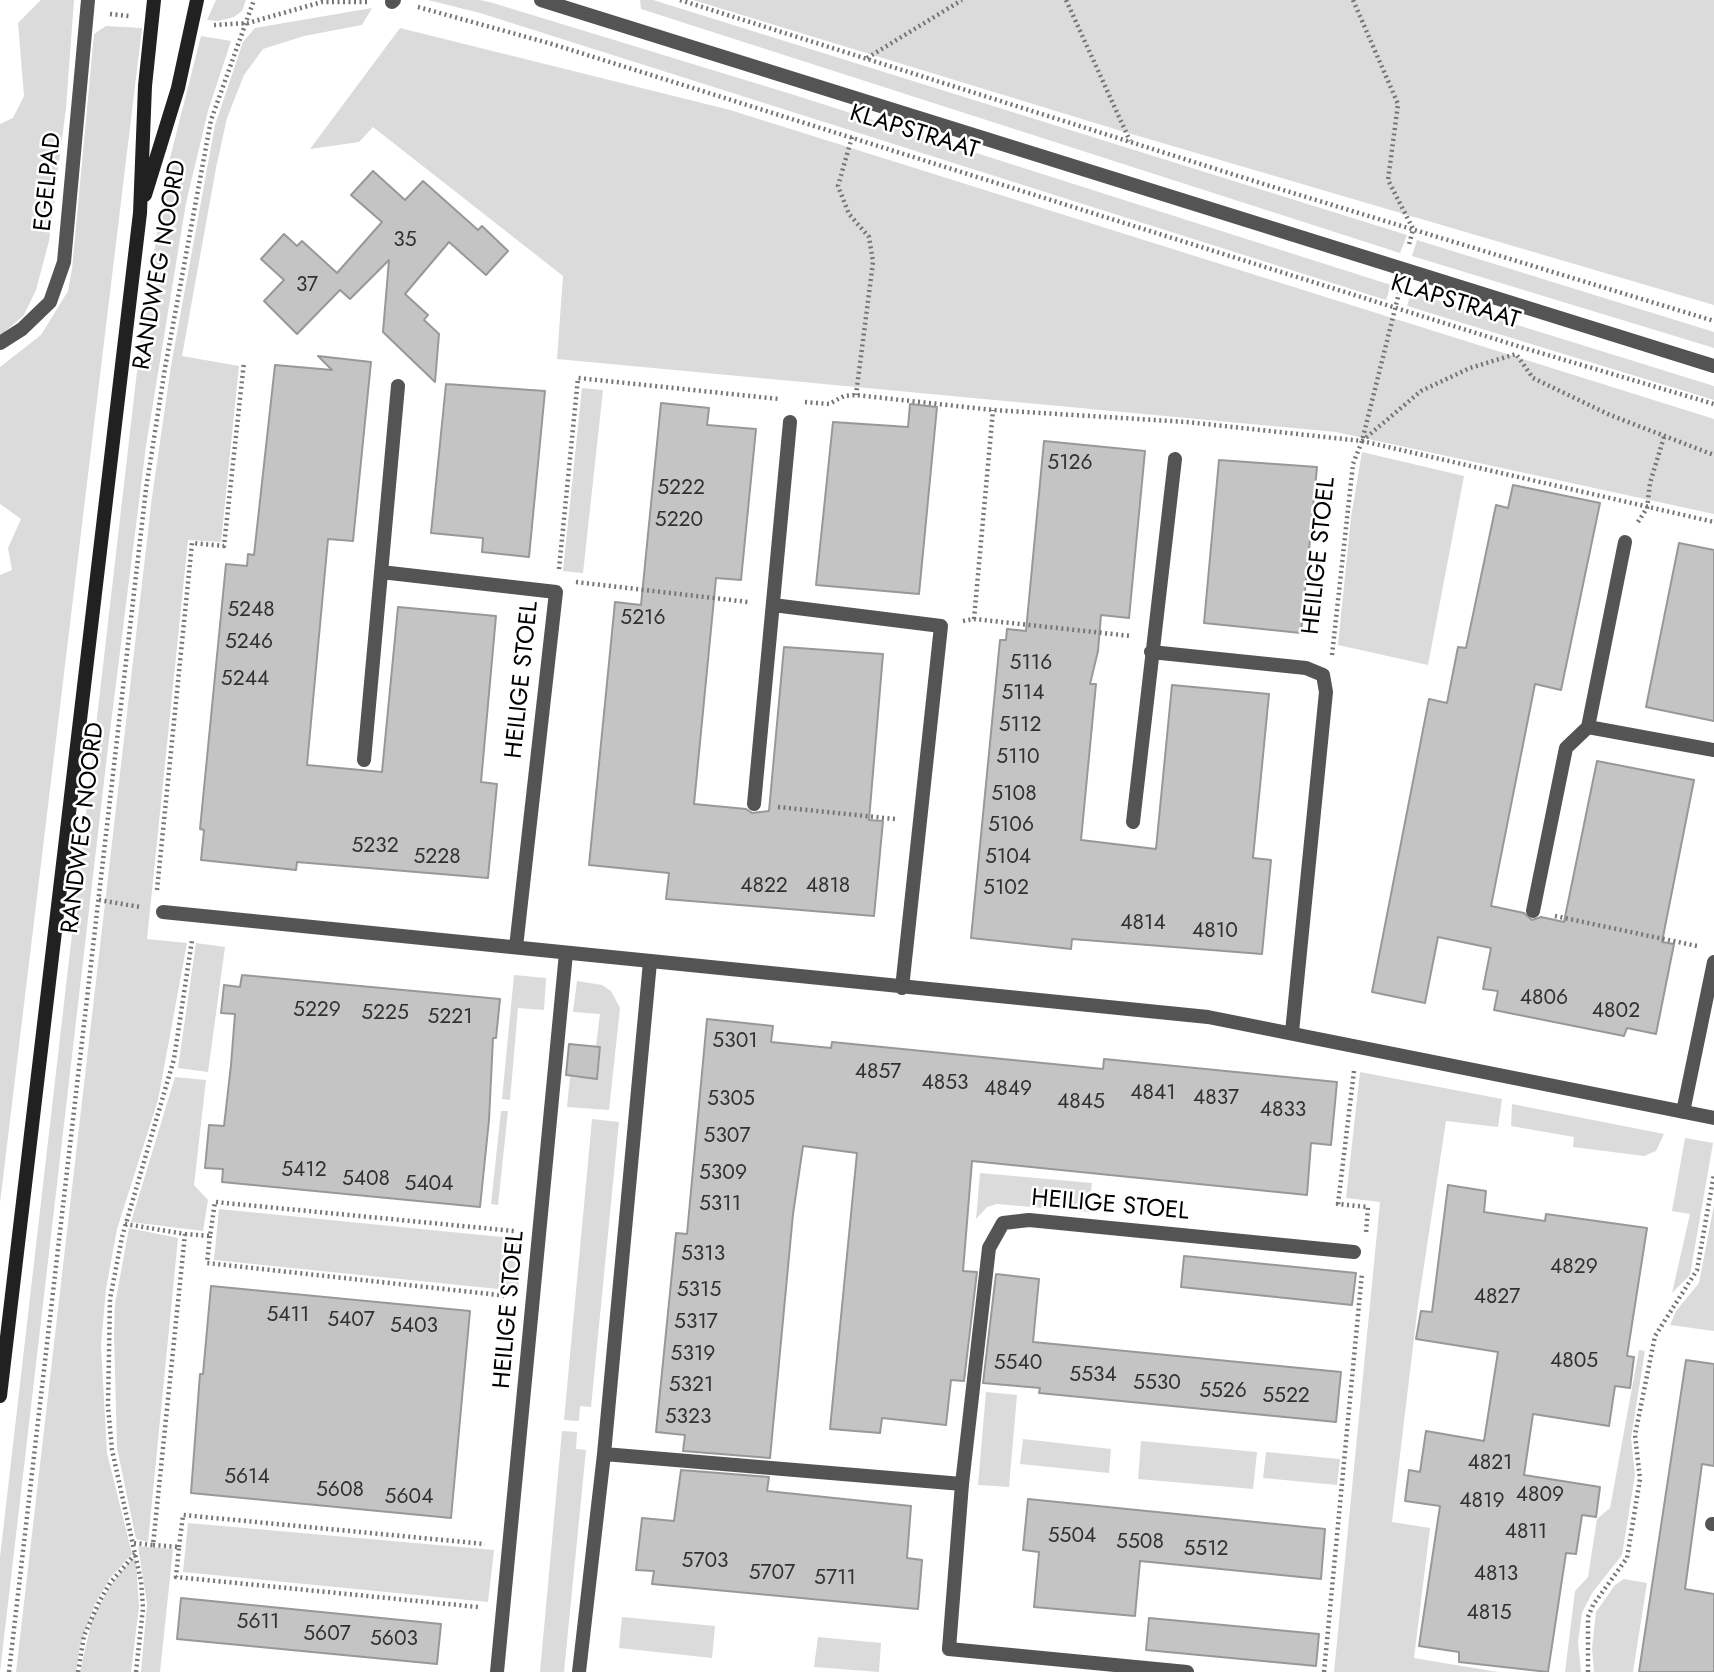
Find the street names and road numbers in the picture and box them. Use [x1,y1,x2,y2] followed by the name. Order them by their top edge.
[846,100,982,166] street label: KLAPSTRAAT
[29,131,69,233] street label: EGELPAD
[128,158,194,372] street label: RANDWEG NOORD
[1387,270,1523,336] street label: KLAPSTRAAT
[1297,476,1343,636] street label: HEILIGE STOEL
[500,600,546,760] street label: HEILIGE STOEL
[57,721,111,935] street label: RANDWEG NOORD
[1030,1185,1190,1227] street label: HEILIGE STOEL
[489,1230,531,1390] street label: HEILIGE STOEL

